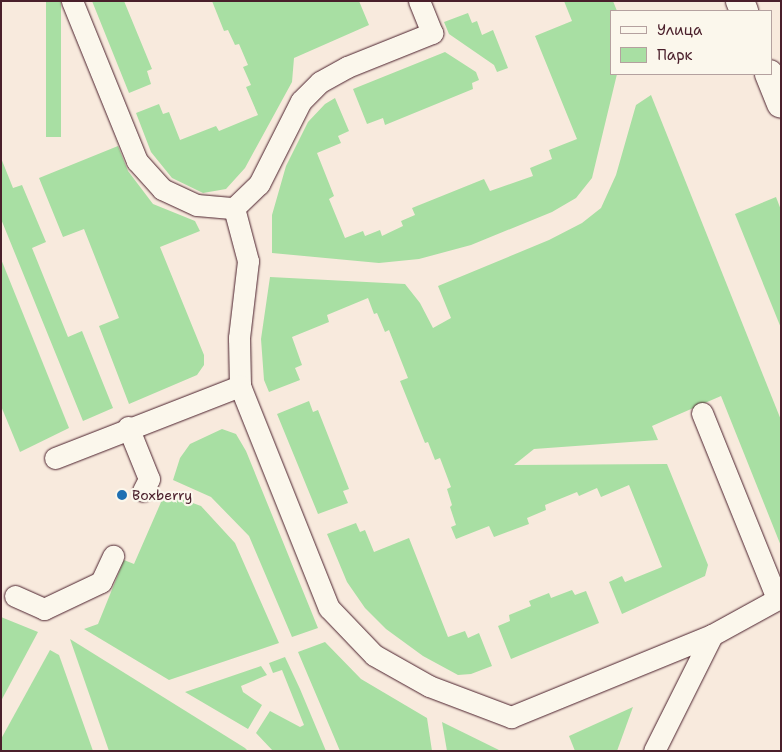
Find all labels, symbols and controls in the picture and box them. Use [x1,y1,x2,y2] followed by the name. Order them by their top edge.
[610,10,772,75] legend
[657,20,702,40] text: Улица
[657,45,693,65] text: Парк
[132,487,192,503] place label: Boxberry
[116,489,128,501] marker: Boxberry

